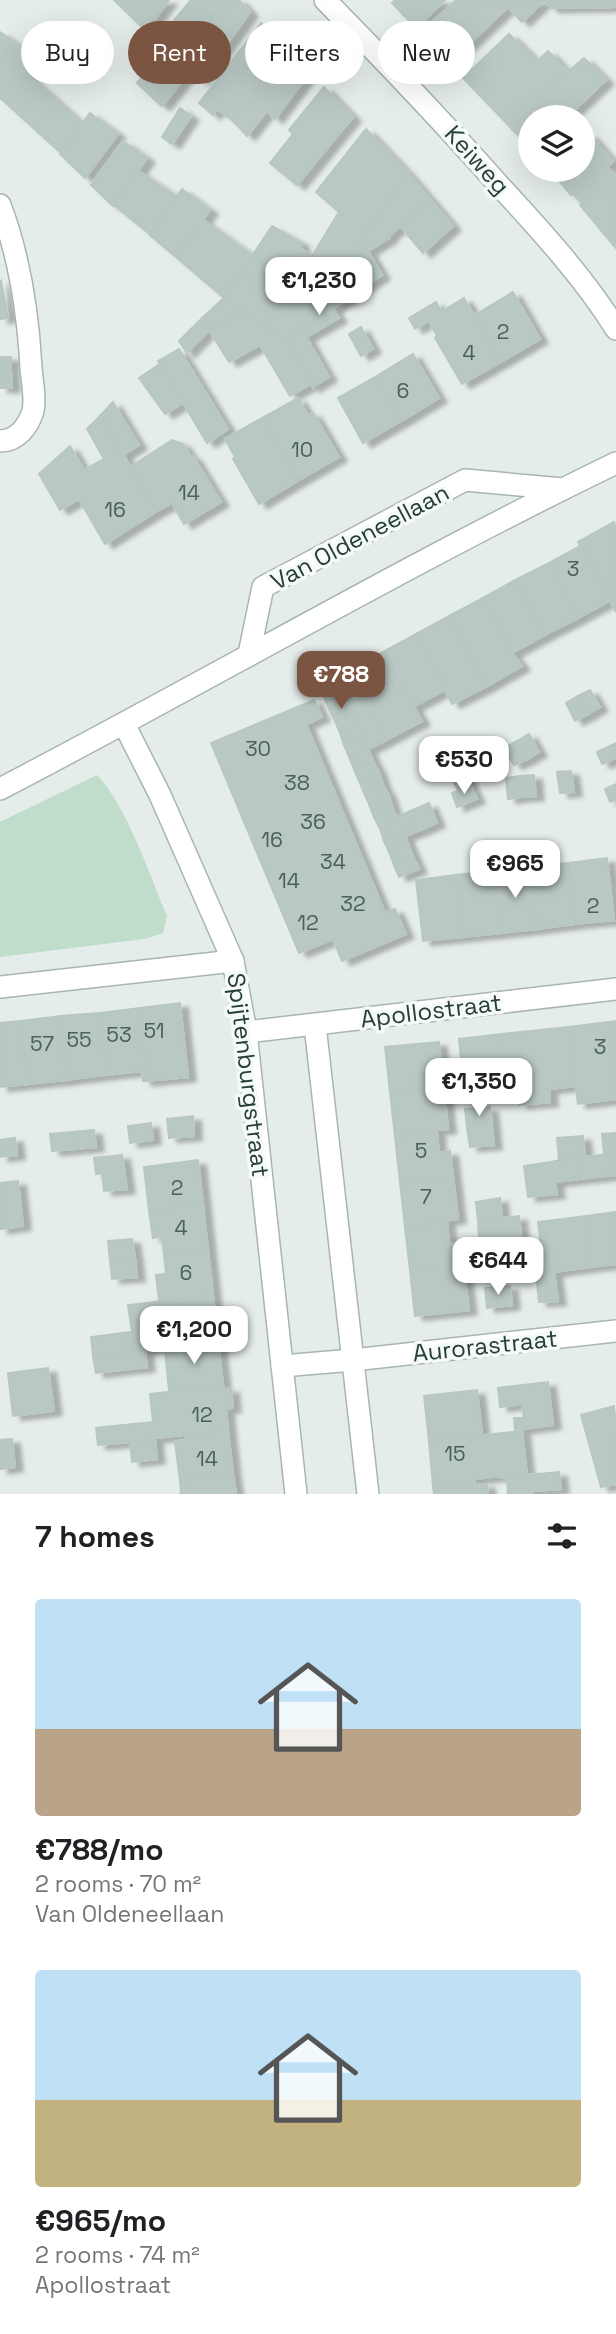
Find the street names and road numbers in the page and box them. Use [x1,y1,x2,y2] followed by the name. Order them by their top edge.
[438,119,517,201] street label: Keiweg
[265,477,454,597] street label: Van Oldeneellaan
[221,971,276,1179] street label: Spijtenburgstraat
[359,986,503,1035] street label: Apollostraat
[411,1322,559,1369] street label: Aurorastraat

